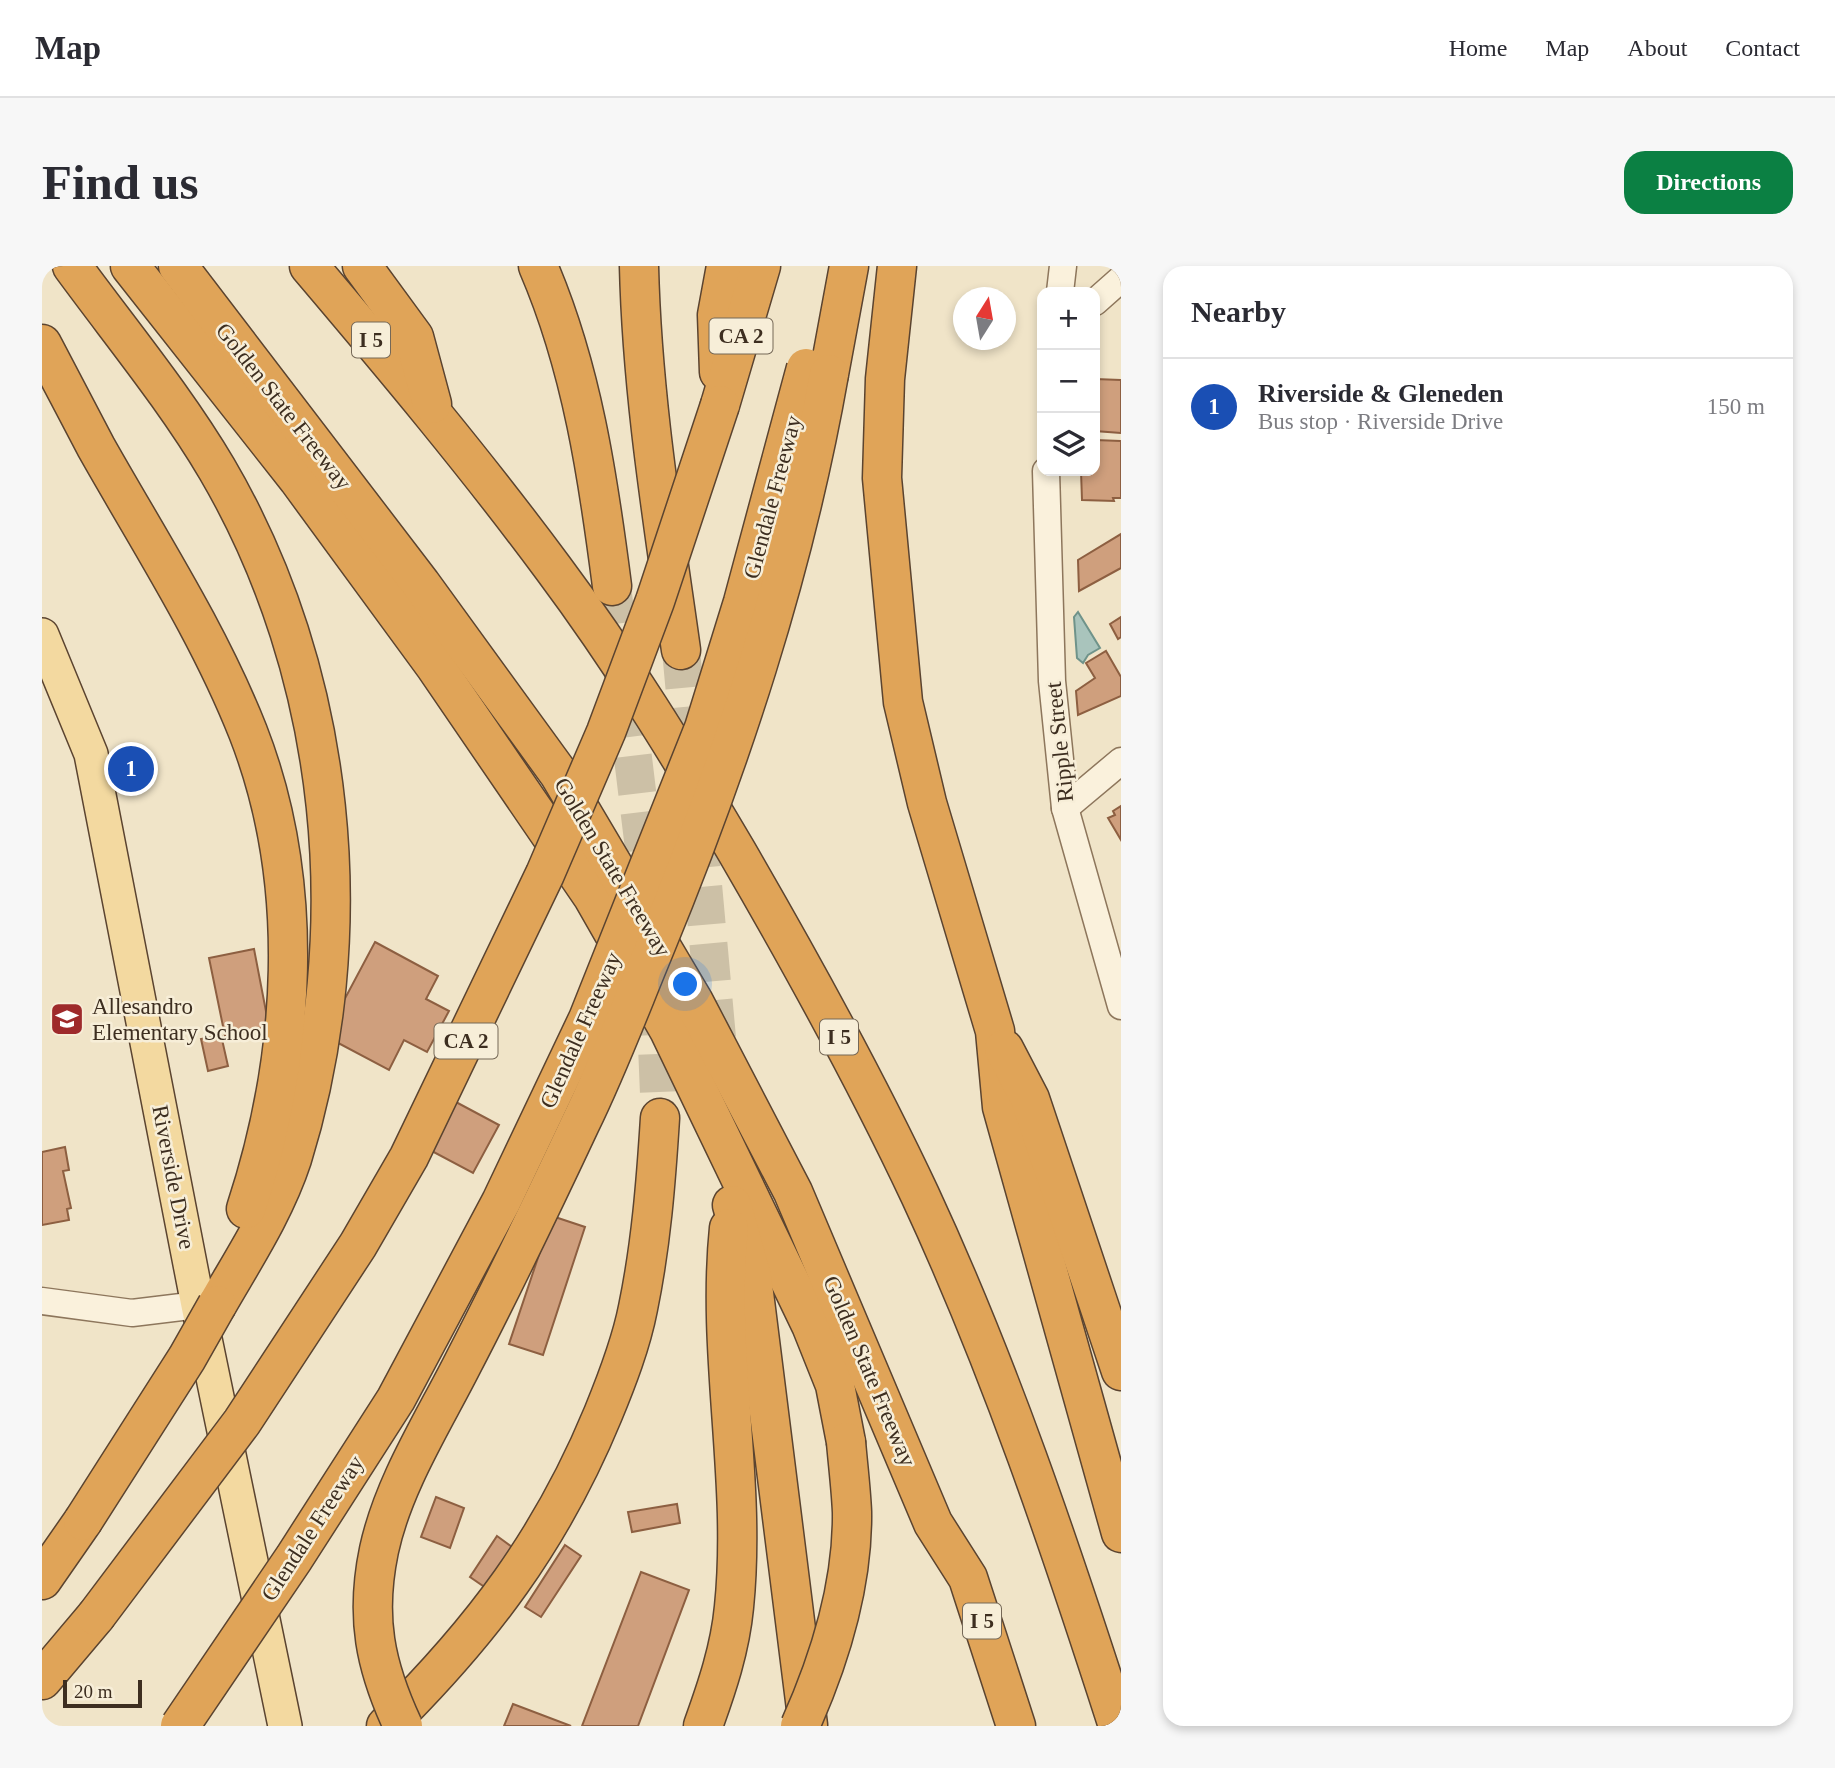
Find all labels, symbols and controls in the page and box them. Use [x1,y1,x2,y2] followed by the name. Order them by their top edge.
[35,30,101,66] text: Map
[1449,35,1507,61] text: Home
[1545,35,1589,61] text: Map
[1627,35,1687,61] text: About
[1725,35,1800,61] text: Contact
[1624,151,1793,214] button: Directions
[42,155,199,210] text: Find us
[953,287,1016,350] north arrow
[1037,287,1100,476] map controls
[1037,287,1100,350] button: +
[1191,295,1286,328] text: Nearby
[211,318,357,495] street label: Golden State Freeway
[710,318,772,354] road number: CA 2
[352,322,390,358] road number: I 5
[1037,350,1100,413] button: −
[1258,379,1504,408] text: Riverside & Gleneden
[1208,394,1220,419] text: 1
[1707,394,1765,419] text: 150 m
[1258,409,1503,434] text: Bus stop · Riverside Drive
[739,412,806,581] street label: Glendale Freeway
[1037,413,1100,476] button: layers
[1041,680,1078,803] street label: Ripple Street
[108,743,154,795] pin: 1
[549,773,676,962] street label: Golden State Freeway
[535,948,626,1112] street label: Glendale Freeway
[668,967,702,1001] your location
[92,994,268,1045] place label: Allesandro Elementary School
[48,1000,86,1038] school or university icon: Allesandro Elementary School
[820,1020,858,1054] road number: I 5
[434,1024,498,1058] road number: CA 2
[147,1103,200,1251] street label: Riverside Drive
[818,1272,921,1471] street label: Golden State Freeway
[256,1451,369,1606] street label: Glendale Freeway
[963,1604,1001,1638] road number: I 5
[63,1677,142,1709] scale bar
[74,1681,113,1702] text: 20 m

